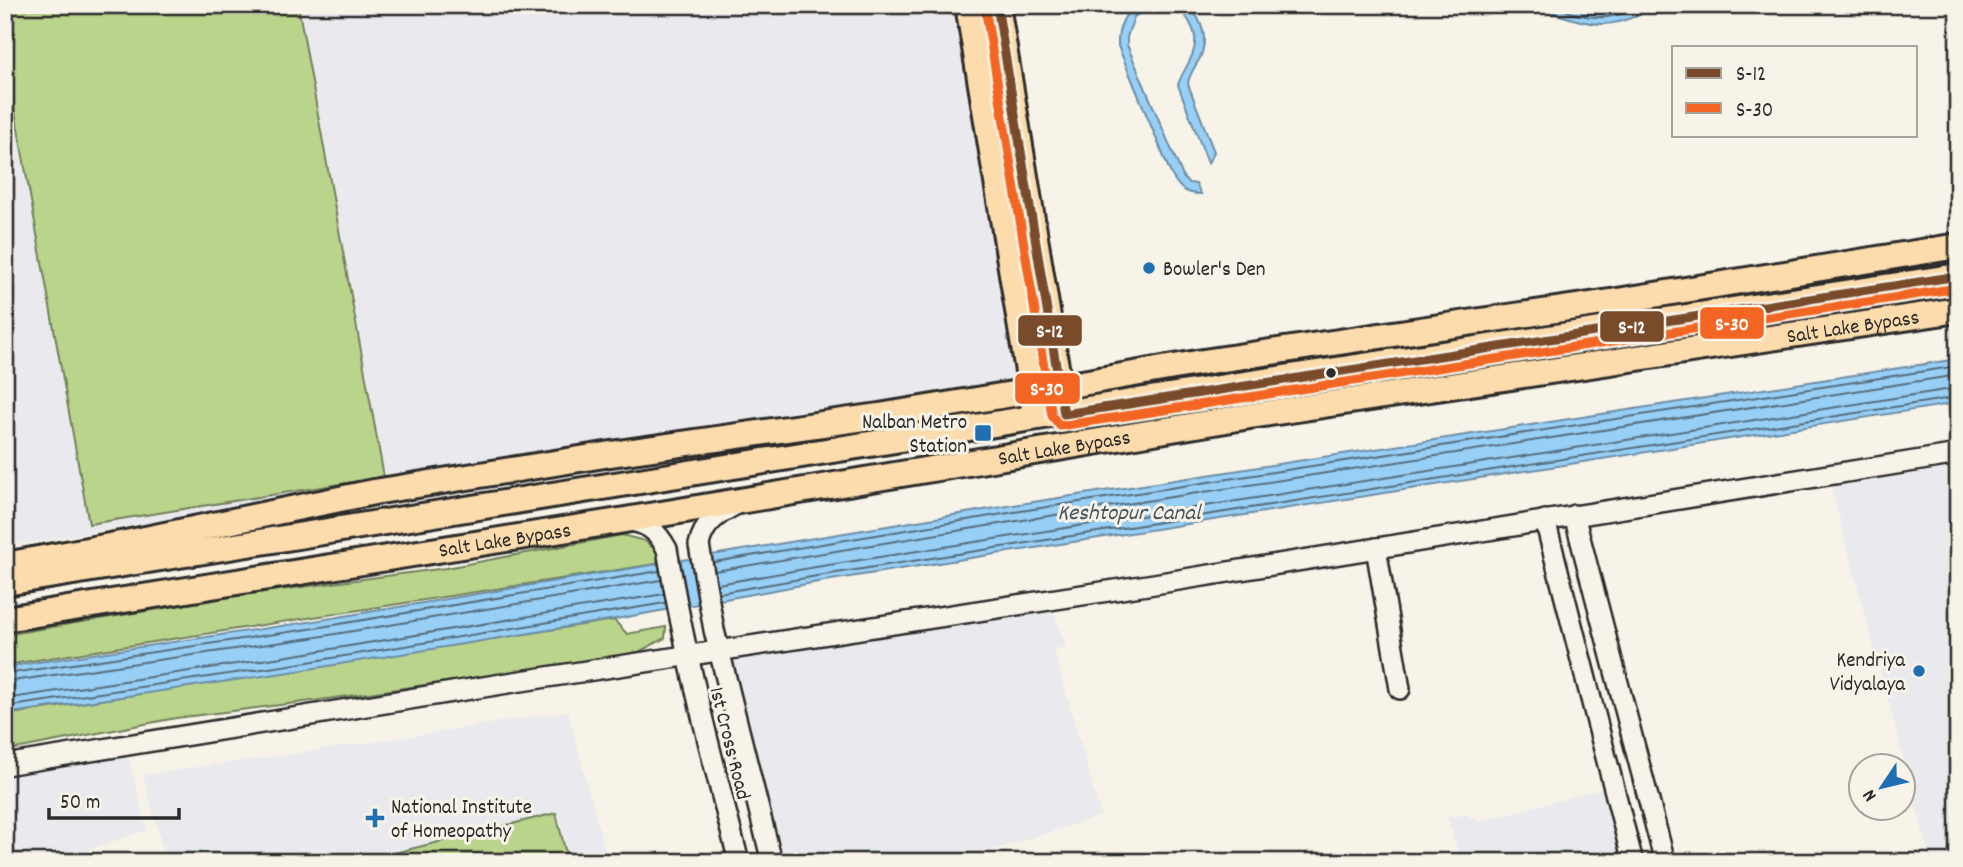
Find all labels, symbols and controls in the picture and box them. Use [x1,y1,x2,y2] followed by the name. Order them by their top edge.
[1672,46,1918,136] legend
[1736,61,1766,91] text: S-12
[1736,97,1773,127] text: S-30
[1163,256,1265,286] place label: Bowler's Den
[1141,260,1157,276] marker: Bowler's Den
[1785,304,1922,353] street label: Salt Lake Bypass
[1699,306,1765,340] line badge: S-30
[1599,310,1665,343] line badge: S-12
[1715,313,1749,340] text: S-30
[1017,314,1083,347] line badge: S-12
[1618,316,1646,343] text: S-12
[1036,320,1064,347] text: S-12
[1324,366,1338,380] unlabelled marker
[1014,372,1081,405] line badge: S-30
[1030,378,1064,405] text: S-30
[862,409,967,463] place label: Nalban Metro Station
[973,423,993,443] marker: Nalban Metro Station
[996,424,1133,476] street label: Salt Lake Bypass
[1057,498,1202,531] water label: Keshtopur Canal
[437,517,573,568] street label: Salt Lake Bypass
[1830,647,1906,701] place label: Kendriya Vidyalaya
[1911,663,1927,679] marker: Kendriya Vidyalaya
[700,684,757,803] street label: 1st Cross Road
[1848,752,1918,822] north arrow
[49,776,178,820] scale bar
[1857,783,1885,806] text: N
[60,789,100,819] text: 50 m
[391,794,532,848] place label: National Institute of Homeopathy
[365,808,385,828] marker: National Institute of Homeopathy

